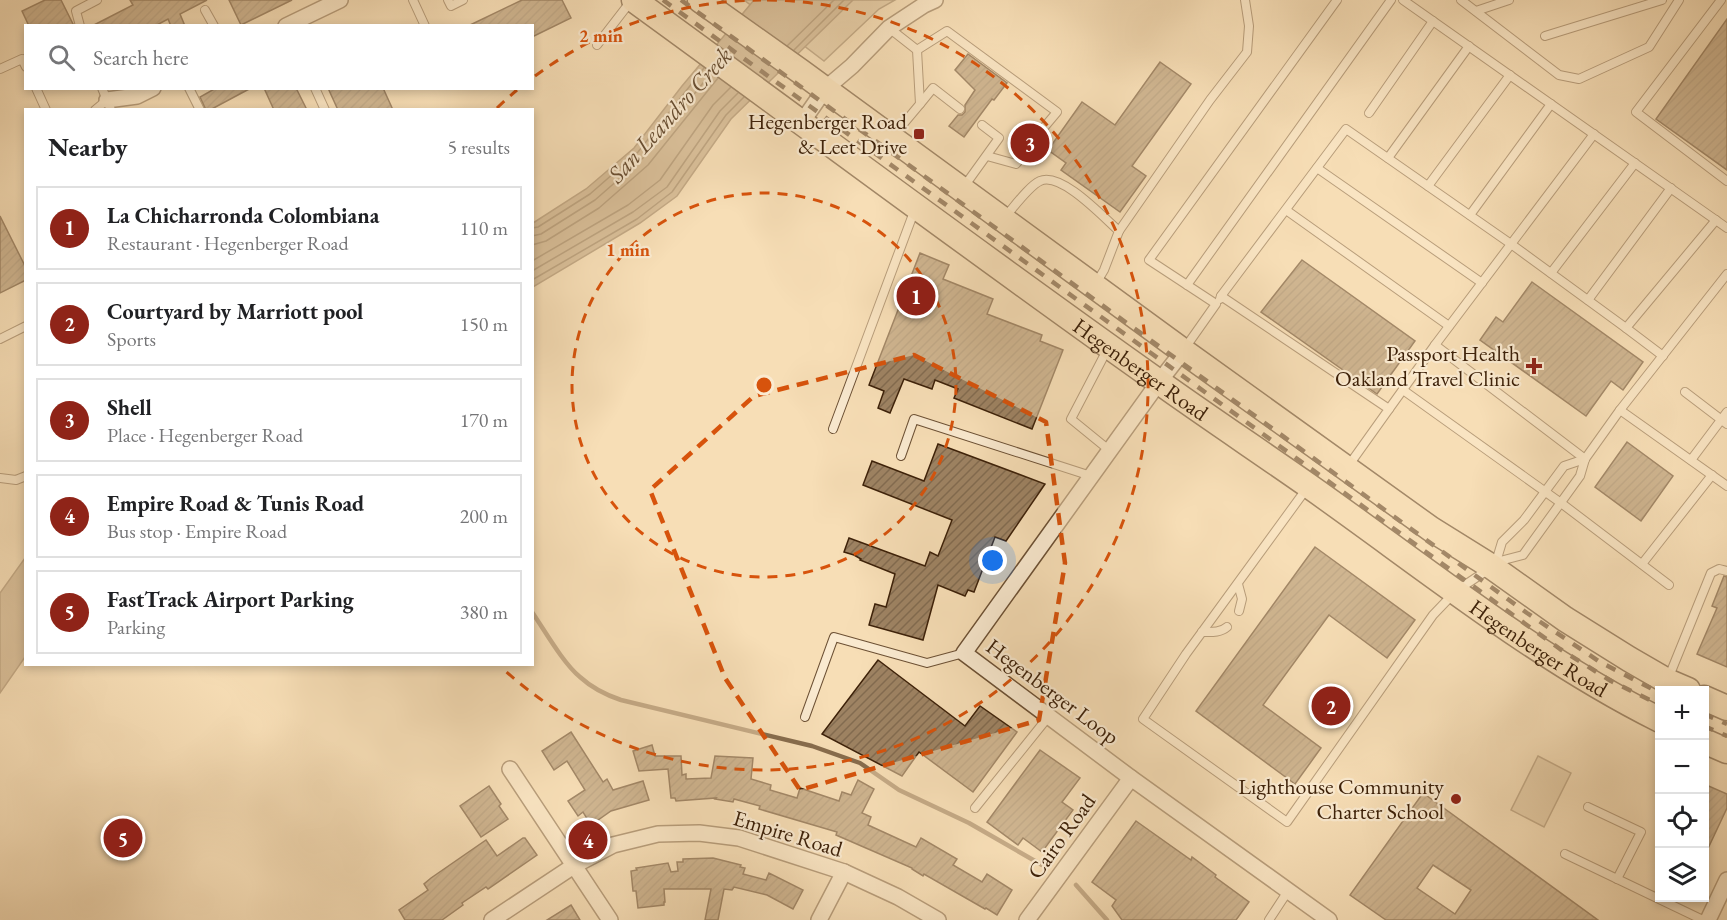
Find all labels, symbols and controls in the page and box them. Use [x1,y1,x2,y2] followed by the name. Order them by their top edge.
[24,24,534,90] search box
[579,24,623,47] text: 2 min
[600,40,739,190] water label: San Leandro Creek
[45,41,78,74] icon: search
[93,43,188,72] text: Search here
[748,107,908,161] place label: Hegenberger Road & Leet Drive
[1010,120,1050,166] pin: 3
[912,127,926,141] marker: Hegenberger Road & Leet Drive
[48,130,128,164] text: Nearby
[447,134,510,160] text: 5 results
[107,201,379,230] text: La Chicharronda Colombiana
[64,215,75,241] text: 1
[460,215,508,241] text: 110 m
[107,230,349,256] text: Restaurant · Hegenberger Road
[606,238,650,261] text: 1 min
[896,274,936,318] pin: 1
[107,297,363,326] text: Courtyard by Marriott pool
[64,311,75,337] text: 2
[460,311,508,337] text: 150 m
[1067,311,1215,428] street label: Hegenberger Road
[107,326,156,352] text: Sports
[1335,339,1520,393] place label: Passport Health Oakland Travel Clinic
[1525,357,1543,375] marker: Passport Health Oakland Travel Clinic
[754,375,774,395] centre of rings
[107,393,152,422] text: Shell
[64,407,75,433] text: 3
[460,407,508,433] text: 170 m
[107,422,303,448] text: Place · Hegenberger Road
[107,489,364,518] text: Empire Road & Tunis Road
[64,503,75,529] text: 4
[460,503,508,529] text: 200 m
[107,518,287,544] text: Bus stop · Empire Road
[978,546,1007,575] your location
[107,585,354,614] text: FastTrack Airport Parking
[1464,593,1614,704] street label: Hegenberger Road
[64,599,75,625] text: 5
[460,599,508,625] text: 380 m
[107,614,165,640] text: Parking
[980,632,1125,751] street label: Hegenberger Loop
[1312,684,1350,728] pin: 2
[1655,686,1709,902] map controls
[1655,686,1709,740] button: +
[1655,740,1709,794] button: −
[1238,772,1444,826] place label: Lighthouse Community Charter School
[1021,787,1103,885] street label: Cairo Road
[1449,792,1463,806] marker: Lighthouse Community Charter School
[1655,794,1709,848] button: locate
[730,803,847,864] street label: Empire Road
[104,816,142,860] pin: 5
[568,818,608,862] pin: 4
[1655,848,1709,902] button: layers

